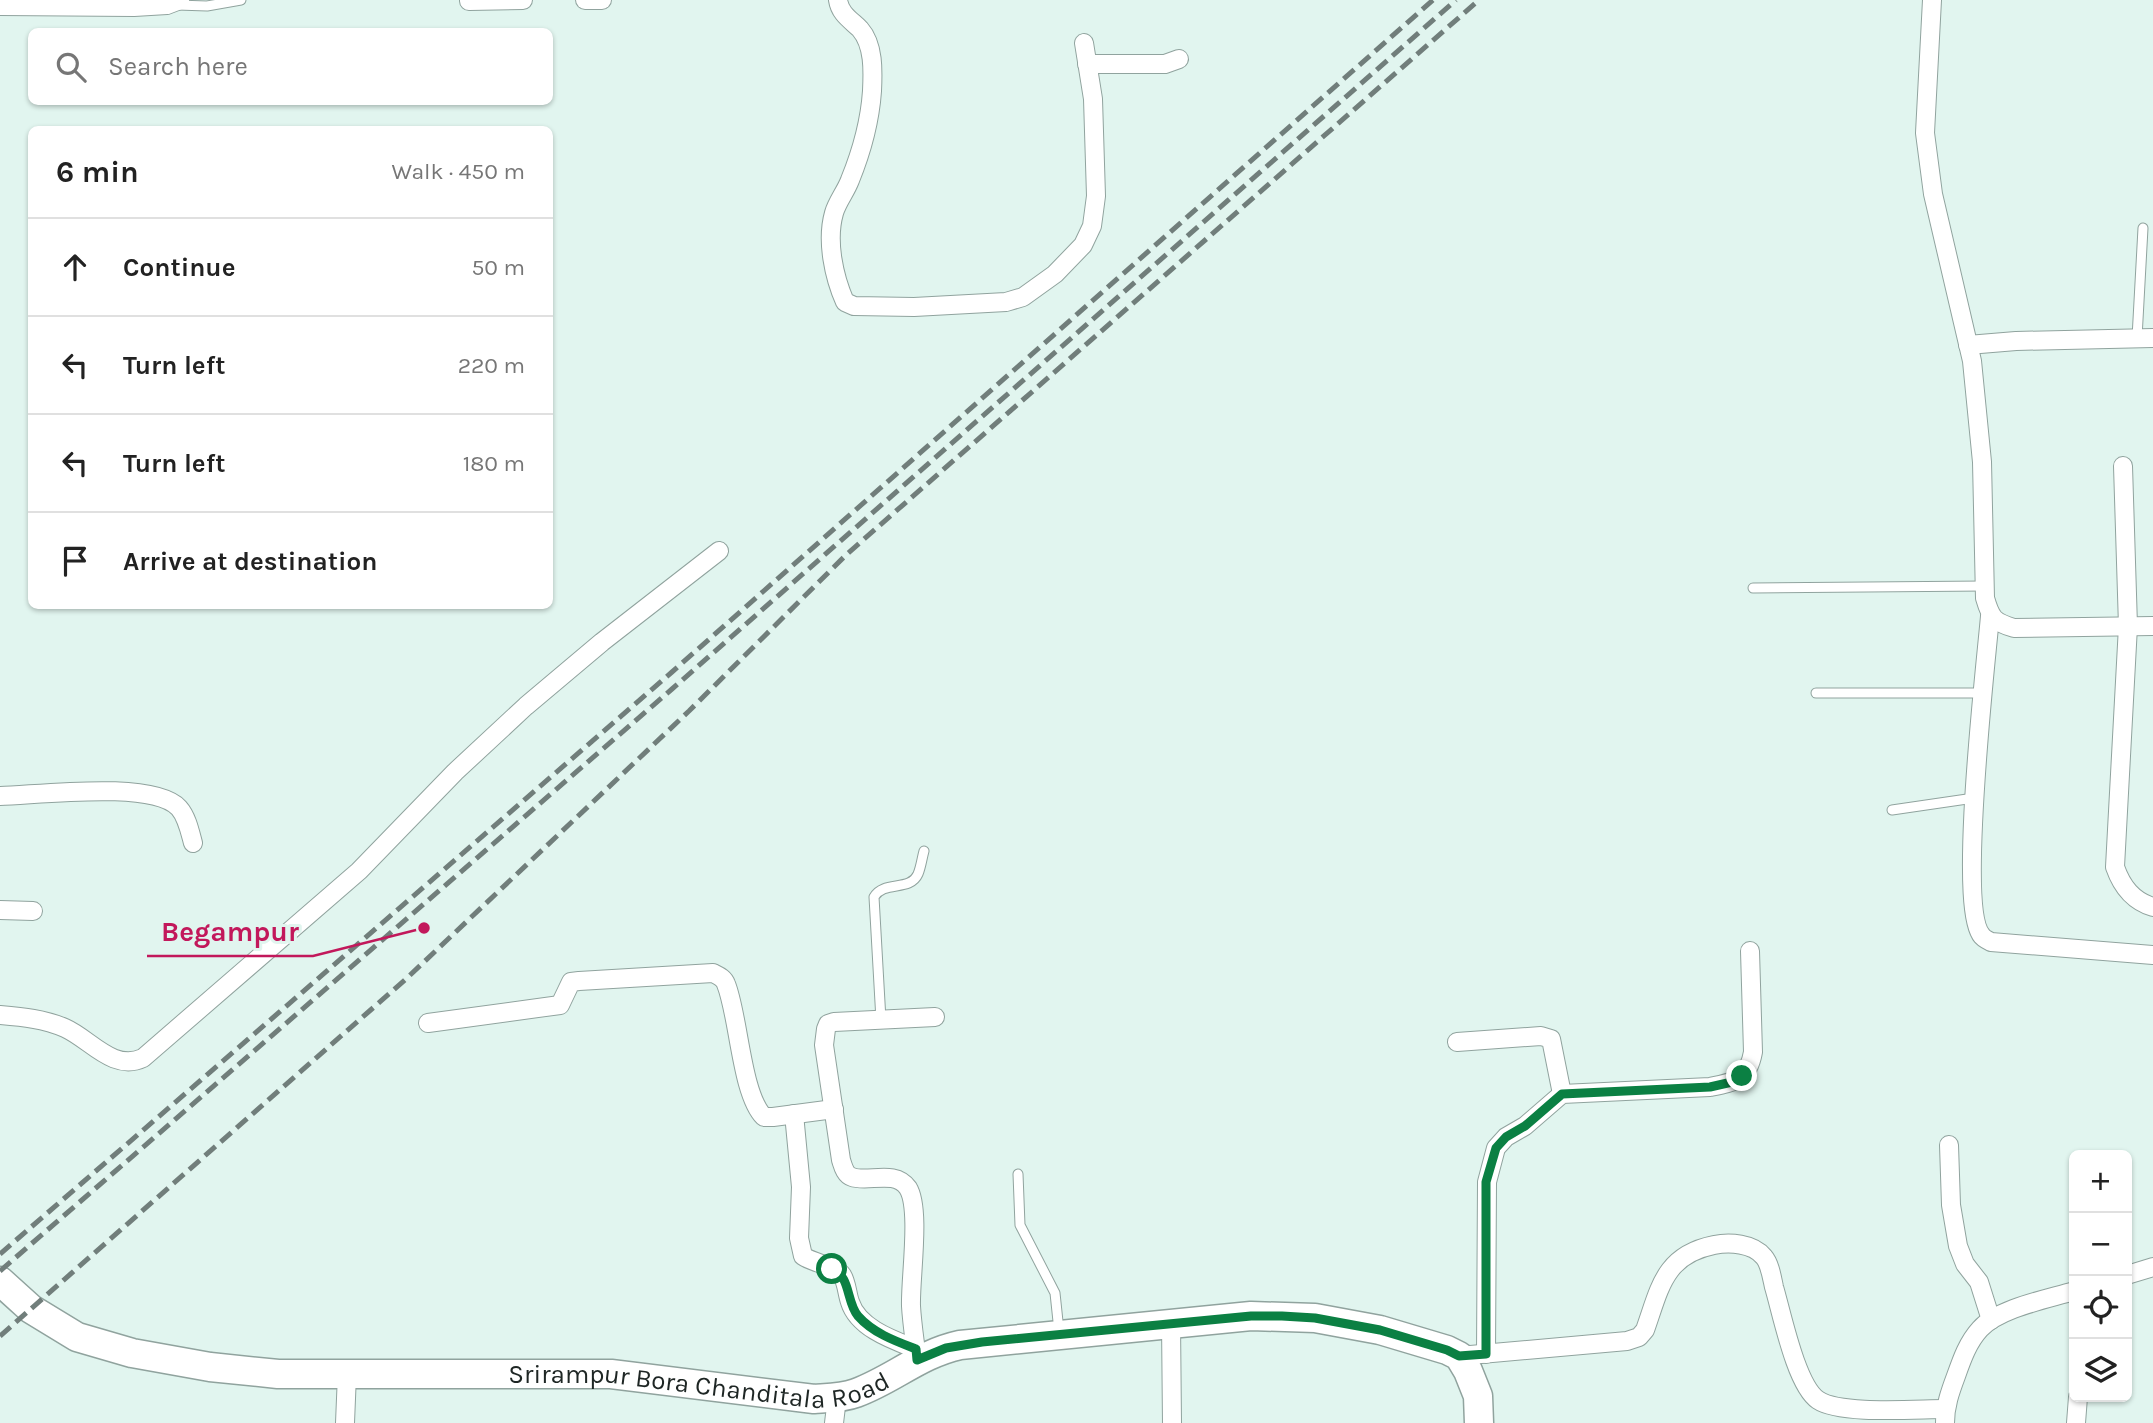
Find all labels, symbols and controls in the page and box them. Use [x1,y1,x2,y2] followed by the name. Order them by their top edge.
[28,28,553,105] search box
[52,48,90,86] icon: search
[108,51,248,82] text: Search here
[56,154,139,190] text: 6 min
[392,158,525,185] text: Walk · 450 m
[56,248,94,286] icon: ahead
[123,252,235,283] text: Continue
[471,254,525,281] text: 50 m
[56,346,94,384] icon: left
[123,350,225,381] text: Turn left
[458,352,525,379] text: 220 m
[56,444,94,482] icon: left
[123,448,225,479] text: Turn left
[463,450,525,477] text: 180 m
[56,542,94,580] icon: arrive
[123,546,377,577] text: Arrive at destination
[147,907,313,956] callout: Begampur
[161,915,299,948] text: Begampur
[1726,1060,1757,1091] route end
[2069,1150,2132,1402] map controls
[2069,1150,2132,1213] button: +
[2069,1213,2132,1276] button: −
[816,1253,847,1284] route start
[2069,1276,2132,1339] button: locate
[2069,1339,2132,1402] button: layers
[508,1358,895,1415] street label: Srirampur Bora Chanditala Road

